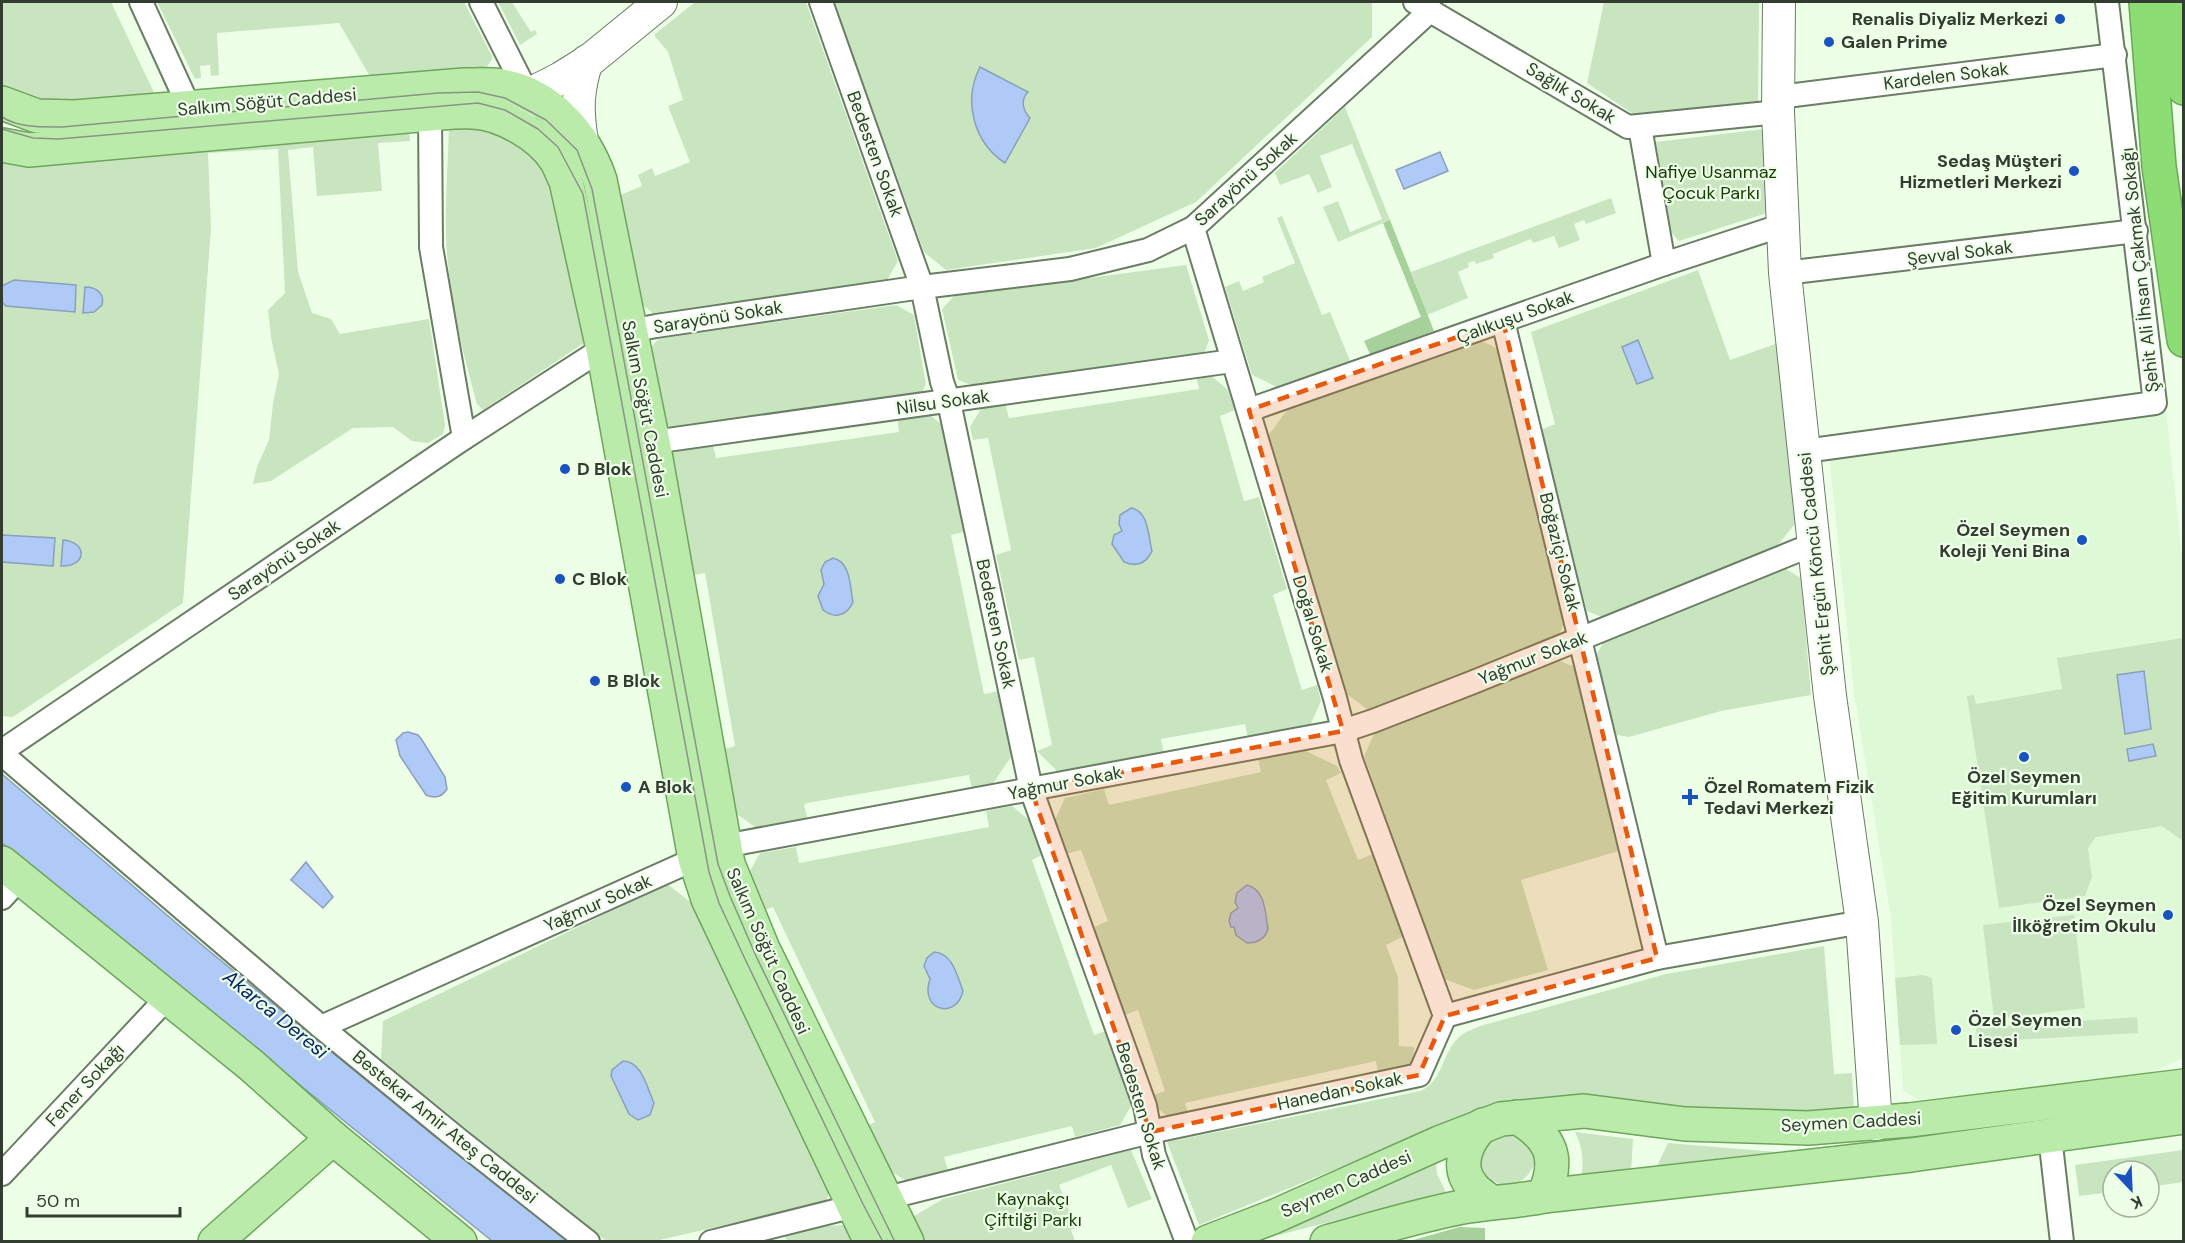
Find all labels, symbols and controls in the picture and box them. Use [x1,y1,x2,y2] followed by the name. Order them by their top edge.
[1852,7,2048,31] place label: Renalis Diyaliz Merkezi
[2053,12,2067,26] marker: Renalis Diyaliz Merkezi
[1841,30,1948,54] place label: Galen Prime
[1822,35,1836,49] marker: Galen Prime
[1882,56,2010,96] street label: Kardelen Sokak
[1521,57,1621,129] street label: Sağlık Sokak
[176,82,358,122] street label: Salkım Söğüt Caddesi
[841,88,909,220] street label: Bedesten Sokak
[1189,126,1303,232] street label: Sarayönü Sokak
[2115,146,2165,394] street label: Şehit Ali İhsan Çakmak Sokağı
[1899,149,2062,194] place label: Sedaş Müşteri Hizmetleri Merkezi
[1645,160,1777,205] park label: Nafiye Usanmaz Çocuk Parkı
[2067,164,2081,178] marker: Sedaş Müşteri Hizmetleri Merkezi
[1906,235,2014,271] street label: Şevval Sokak
[1453,285,1577,349] street label: Çalıkuşu Sokak
[652,295,784,339] street label: Sarayönü Sokak
[616,318,674,500] street label: Salkım Söğüt Caddesi
[895,384,991,420] street label: Nilsu Sokak
[1792,451,1840,677] street label: Şehit Ergün Köncü Caddesi
[577,457,632,481] place label: D Blok
[558,462,572,476] marker: D Blok
[1534,490,1586,614] street label: Boğaziçi Sokak
[223,514,345,606] street label: Sarayönü Sokak
[1939,518,2070,563] place label: Özel Seymen Koleji Yeni Bina
[2075,533,2089,547] marker: Özel Seymen Koleji Yeni Bina
[971,557,1021,691] street label: Bedesten Sokak
[572,567,628,591] place label: C Blok
[553,572,567,586] marker: C Blok
[1287,573,1339,675] street label: Doğal Sokak
[1475,625,1591,691] street label: Yağmur Sokak
[607,669,661,693] place label: B Blok
[588,674,602,688] marker: B Blok
[2017,750,2031,764] marker: Özel Seymen Eğitim Kurumları
[1006,760,1124,806] street label: Yağmur Sokak
[1951,765,2097,810] place label: Özel Seymen Eğitim Kurumları
[638,775,693,799] place label: A Blok
[1704,775,1875,820] place label: Özel Romatem Fizik Tedavi Merkezi
[619,780,633,794] marker: A Blok
[1681,788,1699,806] marker: Özel Romatem Fizik Tedavi Merkezi
[720,864,816,1038] street label: Salkım Söğüt Caddesi
[540,868,656,938] street label: Yağmur Sokak
[2012,893,2156,938] place label: Özel Seymen İlköğretim Okulu
[2161,908,2175,922] marker: Özel Seymen İlköğretim Okulu
[217,963,335,1065] water label: Akarca Deresi
[1968,1008,2082,1053] place label: Özel Seymen Lisesi
[1949,1023,1963,1037] marker: Özel Seymen Lisesi
[40,1038,130,1132] street label: Fener Sokağı
[1110,1039,1172,1173] street label: Bedesten Sokak
[347,1045,543,1209] street label: Bestekar Amir Ateş Caddesi
[1275,1066,1405,1116] street label: Hanedan Sokak
[1780,1106,1922,1138] street label: Seymen Caddesi
[1277,1144,1415,1224] street label: Seymen Caddesi
[2101,1159,2161,1219] north arrow
[27,1180,180,1218] scale bar
[984,1187,1082,1232] park label: Kaynakçı Çiftilği Parkı
[36,1189,80,1213] text: 50 m
[2127,1191,2146,1214] text: K

